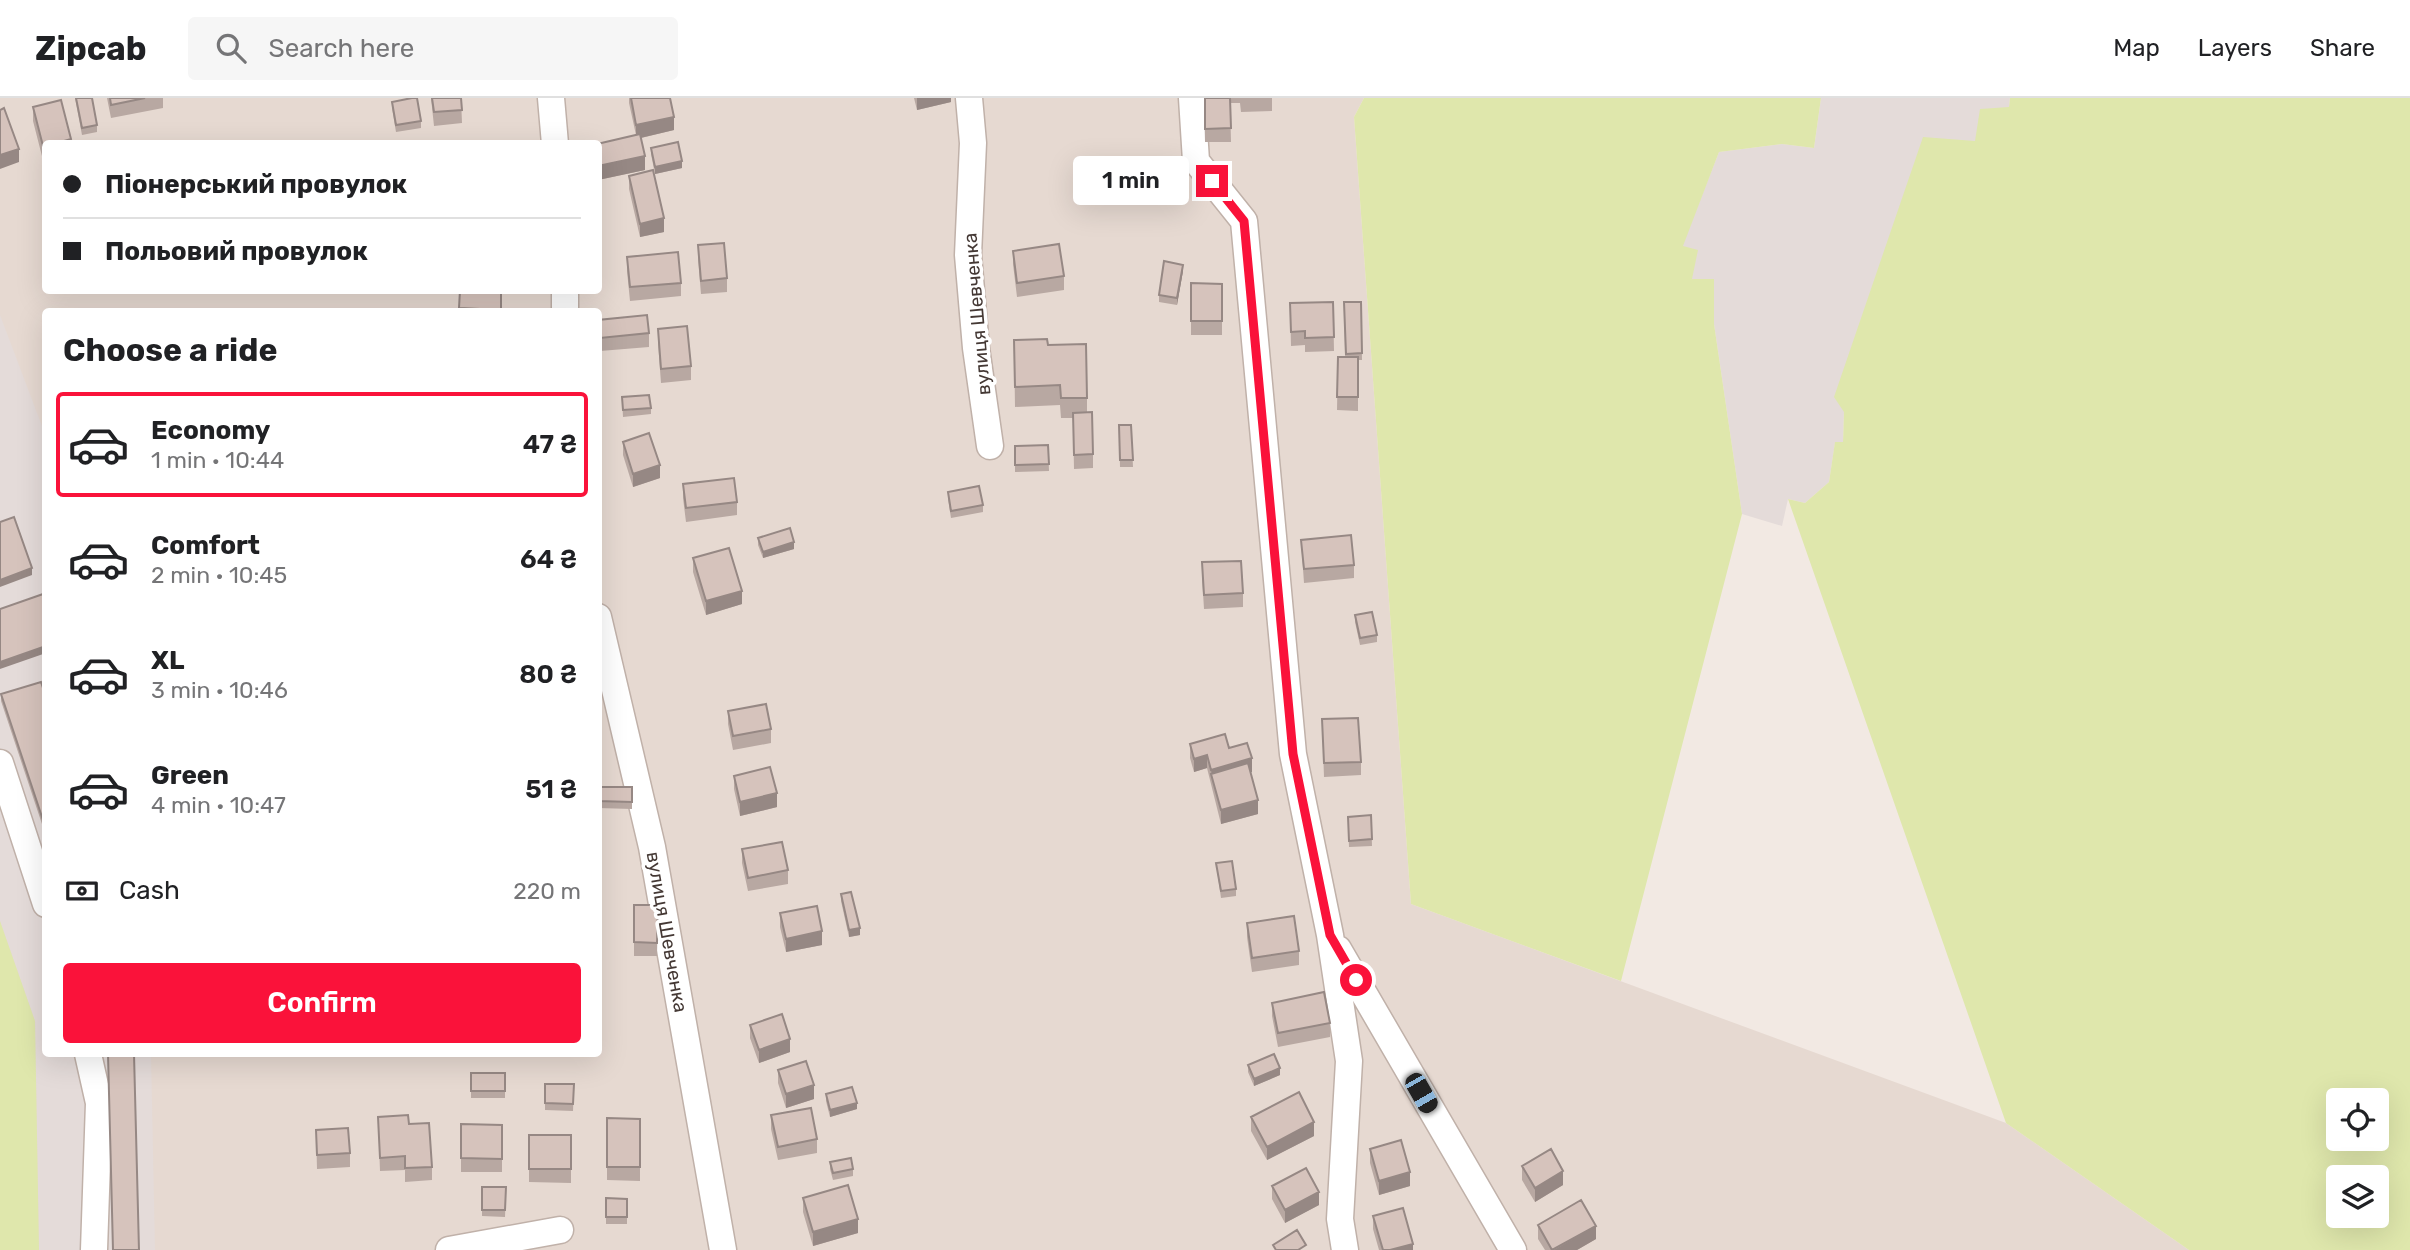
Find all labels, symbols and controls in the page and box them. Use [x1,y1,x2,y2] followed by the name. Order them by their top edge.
[188,17,678,80] search box
[35,29,146,68] text: Zipcab
[212,29,250,67] icon: search
[268,33,414,64] text: Search here
[2113,34,2160,62] text: Map
[2198,34,2272,62] text: Layers
[2310,34,2375,62] text: Share
[1072,156,1188,206] callout: 1 min
[1196,165,1228,197] route end
[1102,166,1160,194] text: 1 min
[105,169,407,200] text: Піонерський провулок
[958,232,996,396] street label: вулиця Шевченка
[105,236,368,267] text: Польовий провулок
[63,331,277,369] text: Choose a ride
[67,413,130,476] icon: car
[151,415,270,446] text: Economy
[523,429,577,460] text: 47 ₴
[151,446,284,474] text: 1 min · 10:44
[67,528,130,591] icon: car
[151,530,260,561] text: Comfort
[520,544,577,575] text: 64 ₴
[151,561,287,589] text: 2 min · 10:45
[67,643,130,706] icon: car
[151,645,184,676] text: XL
[519,659,577,690] text: 80 ₴
[151,676,288,704] text: 3 min · 10:46
[67,758,130,821] icon: car
[151,760,229,791] text: Green
[525,774,577,805] text: 51 ₴
[151,791,286,819] text: 4 min · 10:47
[642,850,692,1014] street label: вулиця Шевченка
[63,872,101,910] icon: cash
[119,875,180,906] text: Cash
[513,877,581,905] text: 220 m
[63,963,581,1043] button: Confirm
[1340,964,1372,996] route start
[1402,1070,1441,1116] car
[2326,1088,2389,1228] map controls
[2326,1088,2389,1151] button: locate
[2326,1165,2389,1228] button: layers

